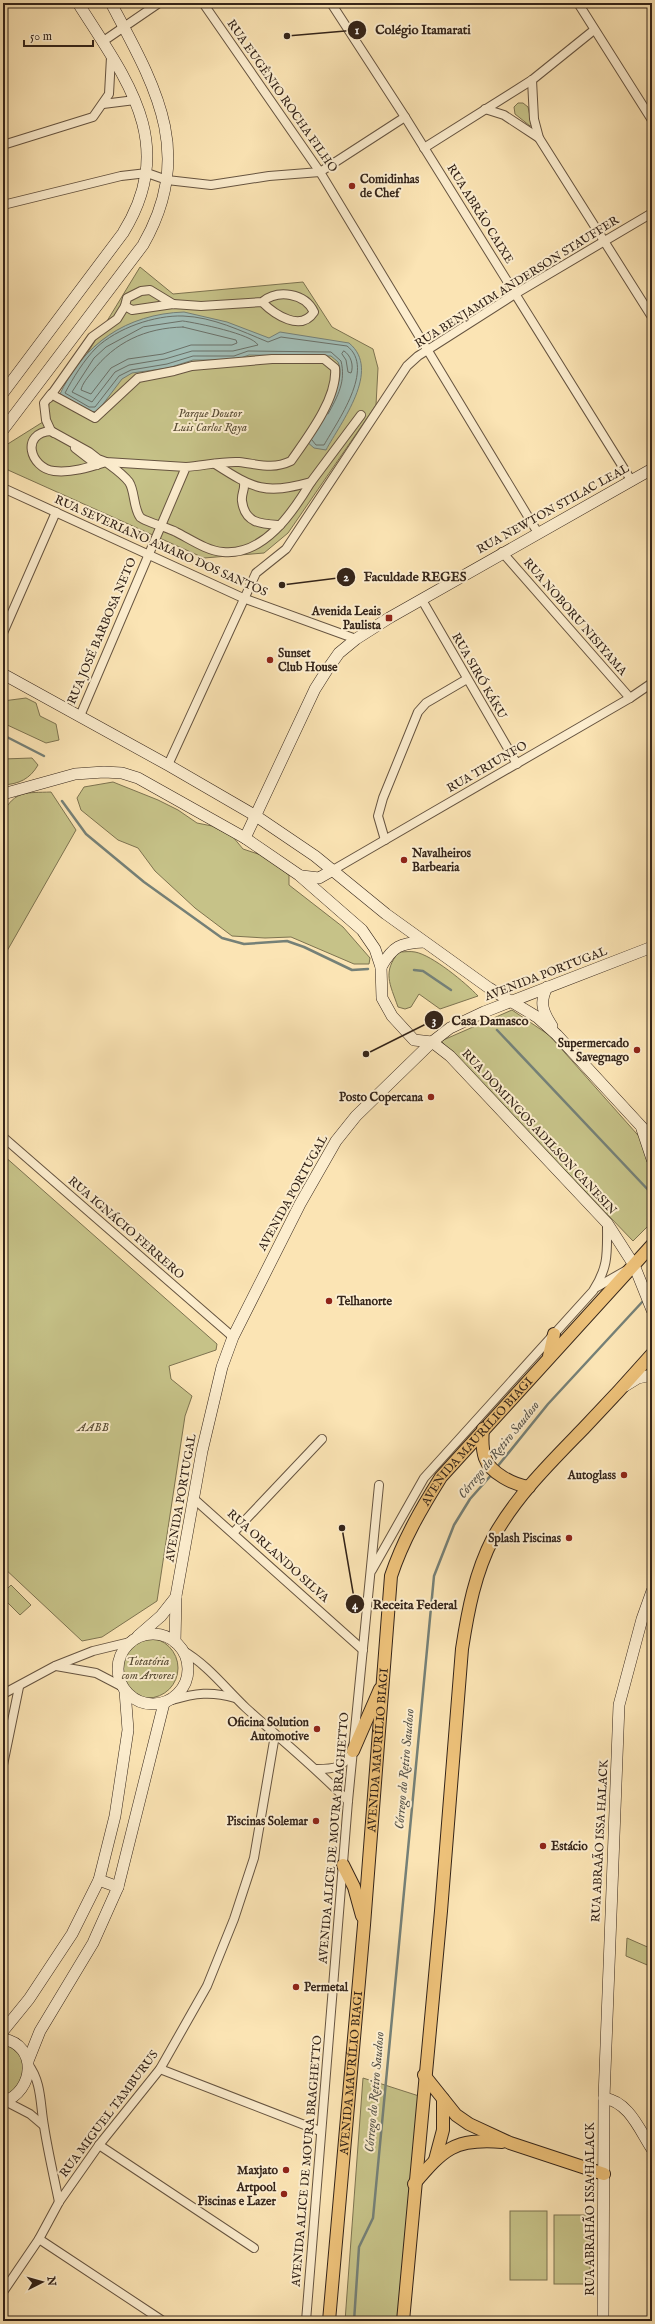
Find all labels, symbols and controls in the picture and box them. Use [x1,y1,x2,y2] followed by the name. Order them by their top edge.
[223,16,341,175] street label: RUA EUGÊNIO ROCHA FILHO
[347,17,479,42] callout: Colégio Itamarati
[24,22,93,48] scale bar
[375,22,471,39] text: Colégio Itamarati
[355,23,360,38] text: 1
[30,29,52,44] text: 50 m
[443,161,518,266] street label: RUA ABRÃO CAIXE
[360,172,420,201] place label: Comidinhas de Chef
[347,181,357,191] marker: Comidinhas de Chef
[412,212,623,352] street label: RUA BENJAMIM ANDERSON STAUFFER
[172,406,247,435] park label: Parque Doutor Luis Carlos Raya
[474,461,632,557] street label: RUA NEWTON STILAC LEAL
[52,492,270,600] street label: RUA SEVERIANO AMARO DOS SANTOS
[63,555,141,707] street label: RUA JOSÉ BARBOSA NETO
[520,555,631,679] street label: RUA NOBORU NISIYAMA
[336,564,474,589] callout: Faculdade REGES
[364,569,467,586] text: Faculdade REGES
[343,570,349,585] text: 2
[311,604,382,633] place label: Avenida Leais Paulista
[384,613,394,623] marker: Avenida Leais Paulista
[448,630,511,723] street label: RUA SIRÓ KÁKU
[278,646,338,675] place label: Sunset Club House
[265,655,275,665] marker: Sunset Club House
[444,738,530,796] street label: RUA TRIUNFO
[411,846,472,875] place label: Navalheiros Barbearia
[399,855,409,865] marker: Navalheiros Barbearia
[482,944,610,1005] street label: AVENIDA PORTUGAL
[424,1008,537,1033] callout: Casa Damasco
[432,1013,436,1028] text: 3
[452,1013,528,1030] text: Casa Damasco
[558,1036,630,1066] place label: Supermercado Savegnago
[632,1045,642,1055] marker: Supermercado Savegnago
[458,1046,620,1218] street label: RUA DOMINGOS ADILSON CANESIN
[339,1090,424,1106] place label: Posto Copercana
[426,1092,436,1102] marker: Posto Copercana
[254,1132,331,1254] street label: AVENIDA PORTUGAL
[65,1173,188,1283] street label: RUA IGNÁCIO FERRERO
[336,1294,392,1309] place label: Telhanorte
[324,1296,334,1306] marker: Telhanorte
[417,1374,536,1509] street label: AVENIDA MAURÍLIO BIAGI
[454,1398,545,1503] water label: Córrego do Retiro Saudoso
[75,1420,109,1435] park label: AABB
[162,1432,200,1564] street label: AVENIDA PORTUGAL
[567,1468,617,1484] place label: Autoglass
[619,1470,629,1480] marker: Autoglass
[224,1506,333,1606] street label: RUA ORLANDO SILVA
[488,1531,562,1547] place label: Splash Piscinas
[564,1533,574,1543] marker: Splash Piscinas
[345,1592,466,1617] callout: Receita Federal
[373,1597,458,1614] text: Receita Federal
[352,1598,359,1613] text: 4
[122,1654,175,1683] park label: Totatória com Arvores
[364,1667,391,1834] street label: AVENIDA MAURÍLIO BIAGI
[391,1708,420,1830] water label: Córrego do Retiro Saudoso
[315,1712,352,1965] street label: AVENIDA ALICE DE MOURA BRAGHETTO
[227,1715,310,1744] place label: Oficina Solution Automotive
[312,1724,322,1734] marker: Oficina Solution Automotive
[587,1759,612,1923] street label: RUA ABRAÃO ISSA HALACK
[227,1814,309,1829] place label: Piscinas Solemar
[311,1816,321,1826] marker: Piscinas Solemar
[551,1839,588,1854] place label: Estácio
[538,1841,548,1851] marker: Estácio
[304,1980,349,1995] place label: Permetal
[291,1982,301,1992] marker: Permetal
[336,1990,366,2157] street label: AVENIDA MAURÍLIO BIAGI
[361,2031,390,2153] water label: Córrego do Retiro Saudoso
[288,2035,325,2288] street label: AVENIDA ALICE DE MOURA BRAGHETTO
[56,2048,162,2180] street label: RUA MIGUEL TAMBURUS
[582,2122,598,2296] street label: RUA ABRAHÃO ISSA HALACK
[237,2163,279,2179] place label: Maxjato
[281,2165,291,2175] marker: Maxjato
[198,2180,277,2209] place label: Artpool Piscinas e Lazer
[279,2189,289,2199] marker: Artpool Piscinas e Lazer
[22,2262,62,2302] north arrow
[43,2275,58,2287] text: N

